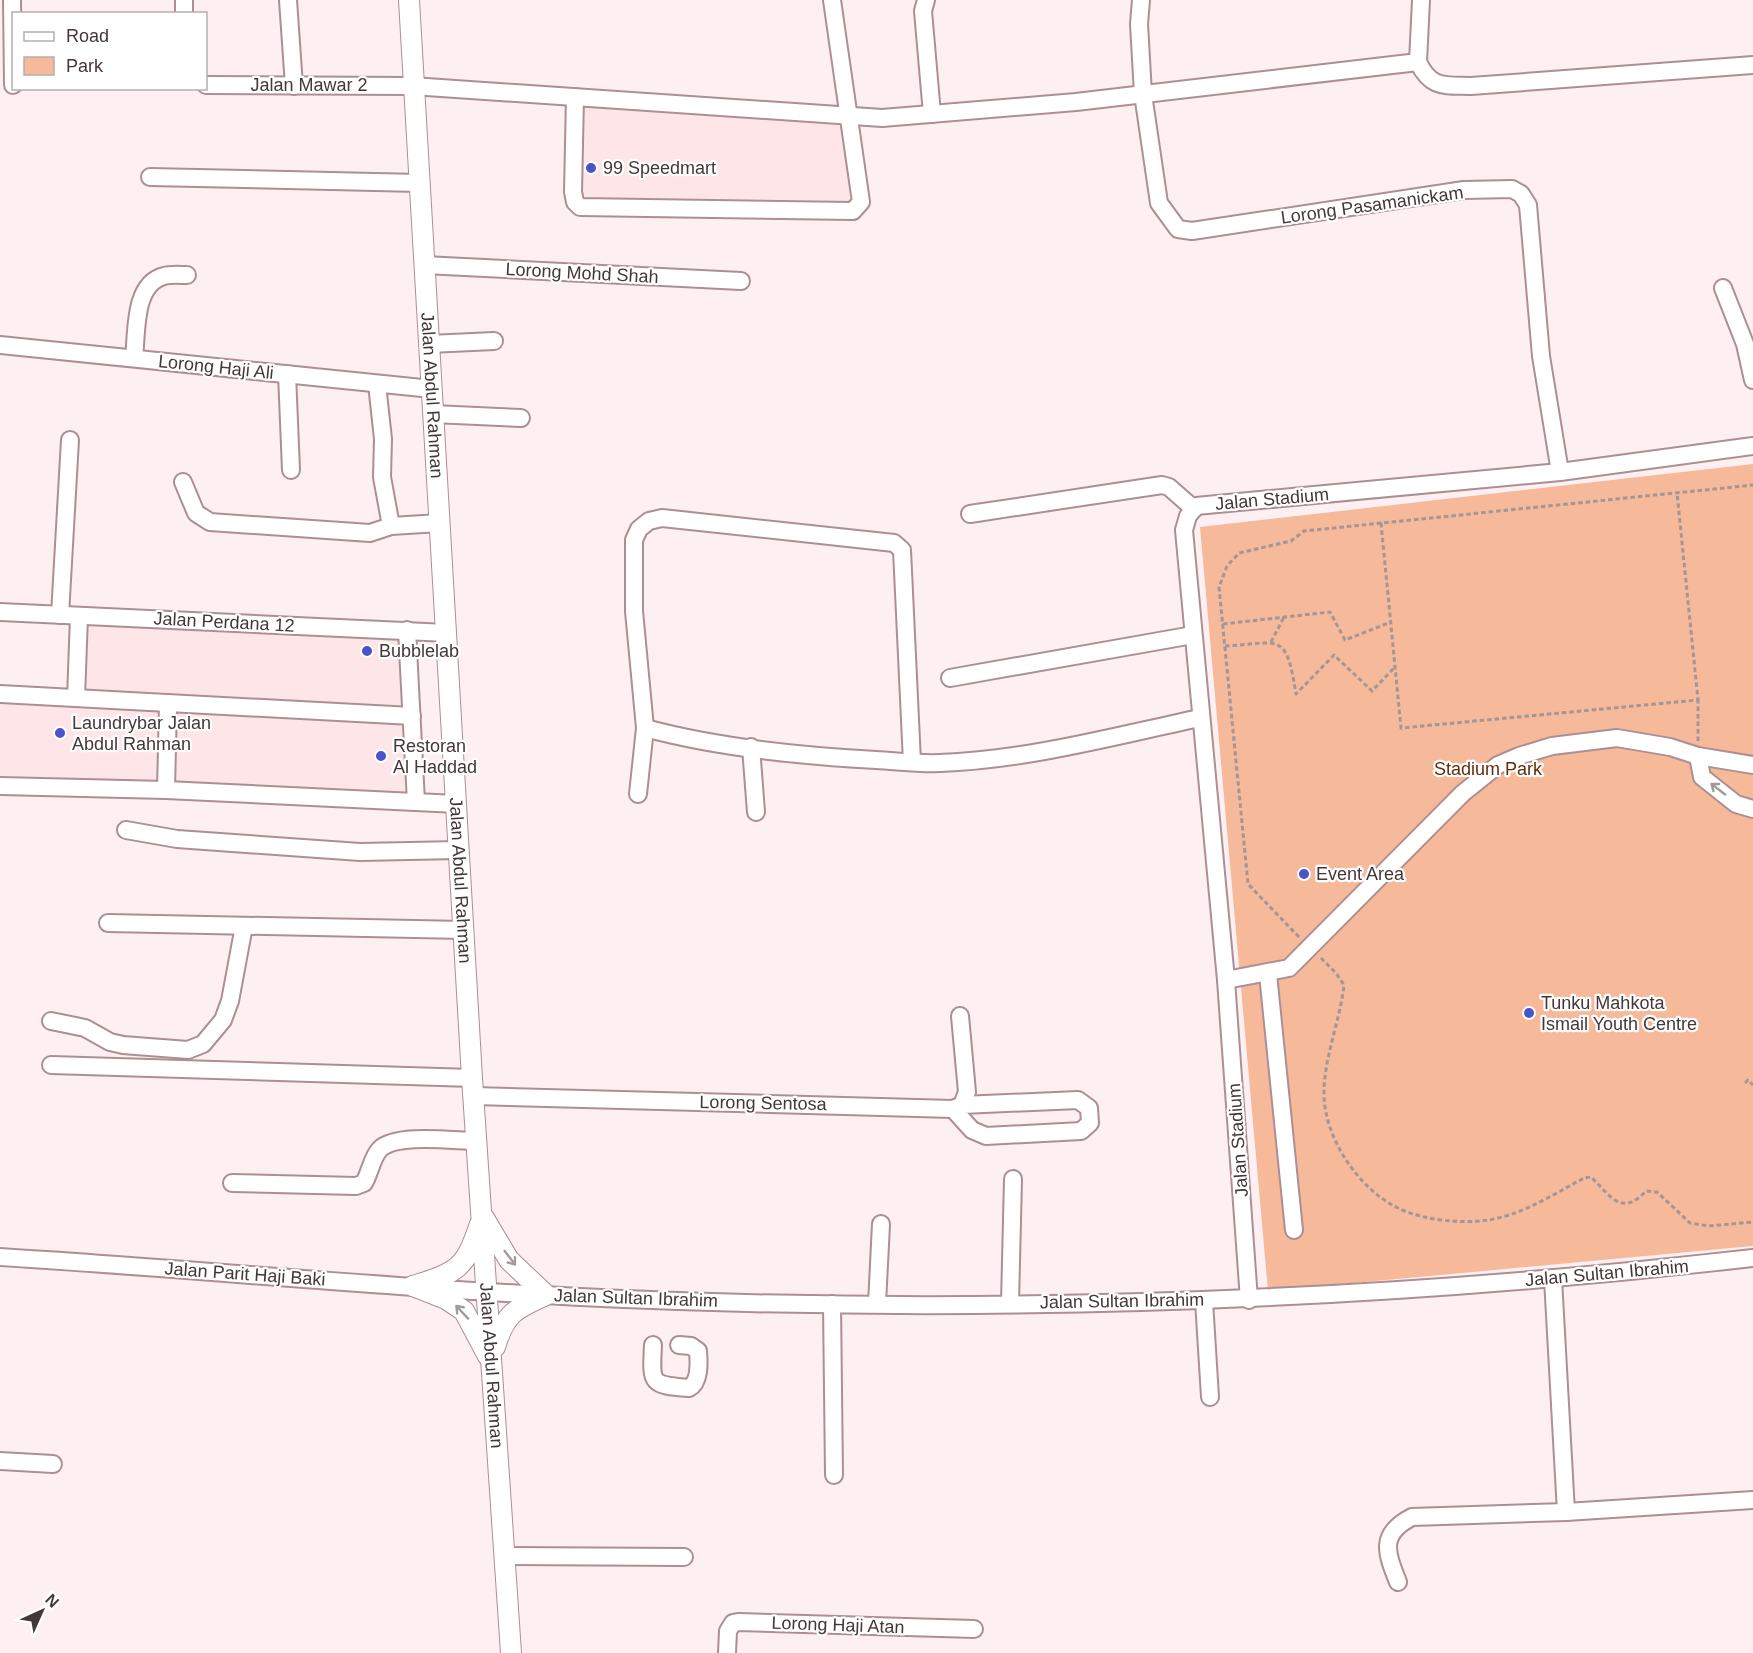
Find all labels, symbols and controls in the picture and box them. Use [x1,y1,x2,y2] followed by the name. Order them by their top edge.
[12,12,207,90] legend
[66,26,109,46] text: Road
[66,56,104,76] text: Park
[250,75,368,95] street label: Jalan Mawar 2
[603,158,716,178] place label: 99 Speedmart
[584,161,598,175] marker: 99 Speedmart
[1279,182,1465,228] street label: Lorong Pasamanickam
[505,259,659,287] street label: Lorong Mohd Shah
[417,312,447,479] street label: Jalan Abdul Rahman
[157,351,275,383] street label: Lorong Haji Ali
[1214,484,1330,514] street label: Jalan Stadium
[153,608,295,636] street label: Jalan Perdana 12
[379,641,459,661] place label: Bubblelab
[360,644,374,658] marker: Bubblelab
[72,713,211,754] place label: Laundrybar Jalan Abdul Rahman
[53,726,67,740] marker: Laundrybar Jalan Abdul Rahman
[393,736,477,777] place label: Restoran Al Haddad
[374,749,388,763] marker: Restoran Al Haddad
[1434,759,1543,779] park label: Stadium Park
[1710,783,1726,796] one-way arrow
[446,797,475,964] street label: Jalan Abdul Rahman
[1316,864,1405,884] place label: Event Area
[1297,867,1311,881] marker: Event Area
[1541,993,1697,1034] place label: Tunku Mahkota Ismail Youth Centre
[1522,1006,1536,1020] marker: Tunku Mahkota Ismail Youth Centre
[1224,1082,1252,1198] street label: Jalan Stadium
[699,1092,828,1114] street label: Lorong Sentosa
[504,1250,516,1266] one-way arrow
[1524,1256,1690,1290] street label: Jalan Sultan Ibrahim
[164,1258,326,1290] street label: Jalan Parit Haji Baki
[476,1282,507,1449] street label: Jalan Abdul Rahman
[554,1285,718,1311] street label: Jalan Sultan Ibrahim
[1040,1290,1204,1312] street label: Jalan Sultan Ibrahim
[455,1305,469,1320] one-way arrow
[12,1581,72,1641] north arrow
[42,1591,62,1611] text: N
[771,1613,905,1637] street label: Lorong Haji Atan

